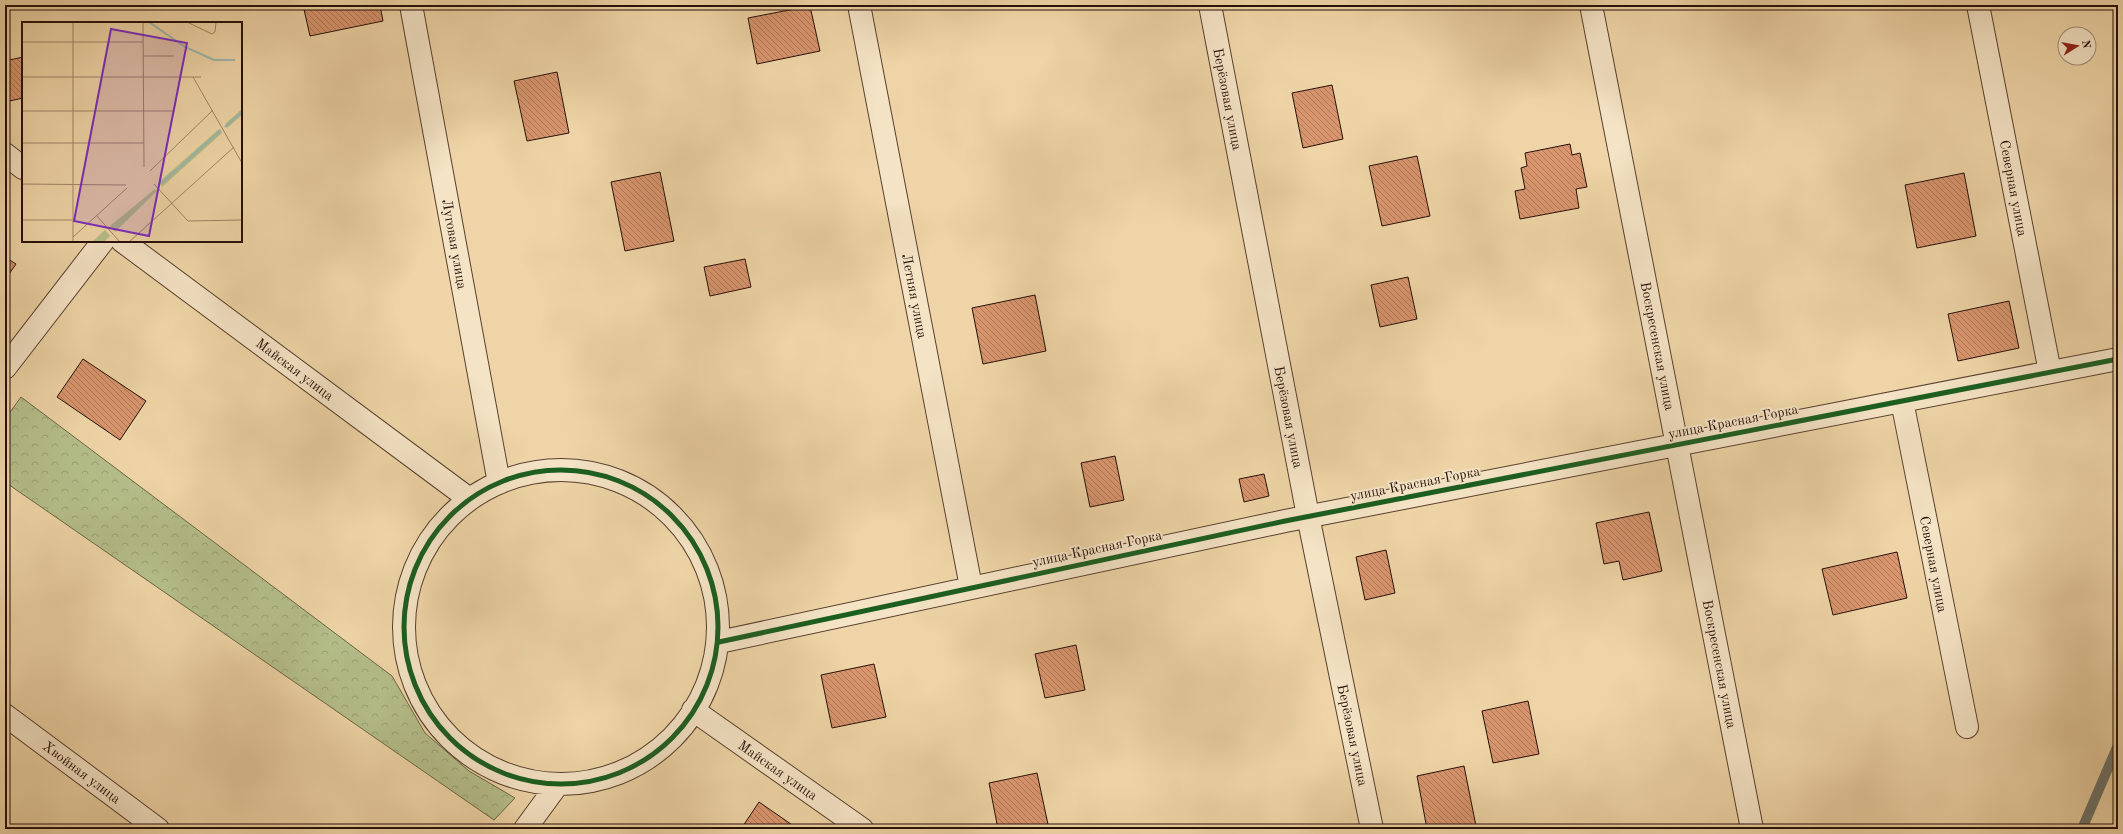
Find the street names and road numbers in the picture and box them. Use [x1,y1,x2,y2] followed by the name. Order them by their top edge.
[1210,47,1244,152] street label: Берёзовая улица
[1997,139,2029,238] street label: Северная улица
[439,198,469,290] street label: Луговая улица
[899,253,929,340] street label: Летняя улица
[1638,281,1676,412] street label: Воскресенская улица
[253,336,336,403] street label: Майская улица
[1271,365,1305,470] street label: Берёзовая улица
[1667,402,1800,441] street label: улица Красная Горка
[1349,464,1482,503] street label: улица Красная Горка
[1917,515,1949,614] street label: Северная улица
[1031,528,1163,570] street label: улица Красная Горка
[1700,599,1738,730] street label: Воскресенская улица
[1334,683,1370,787] street label: Берёзовая улица
[735,738,820,803] street label: Майская улица
[40,739,123,807] street label: Хвойная улица

